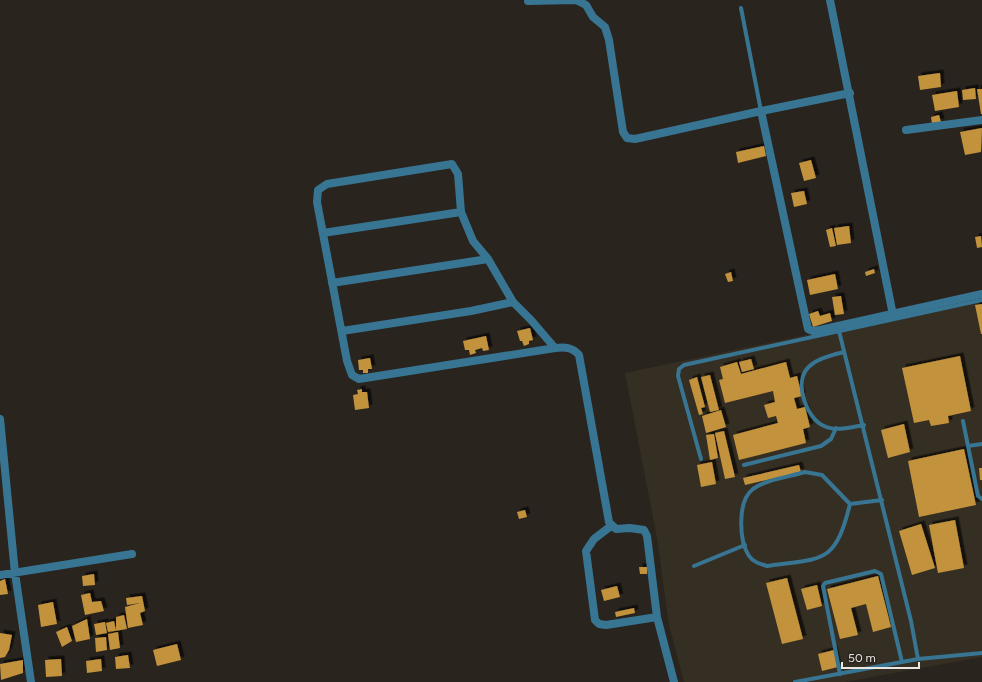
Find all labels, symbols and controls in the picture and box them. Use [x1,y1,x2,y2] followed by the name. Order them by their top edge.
[842,644,919,670] scale bar
[848,651,876,665] text: 50 m

